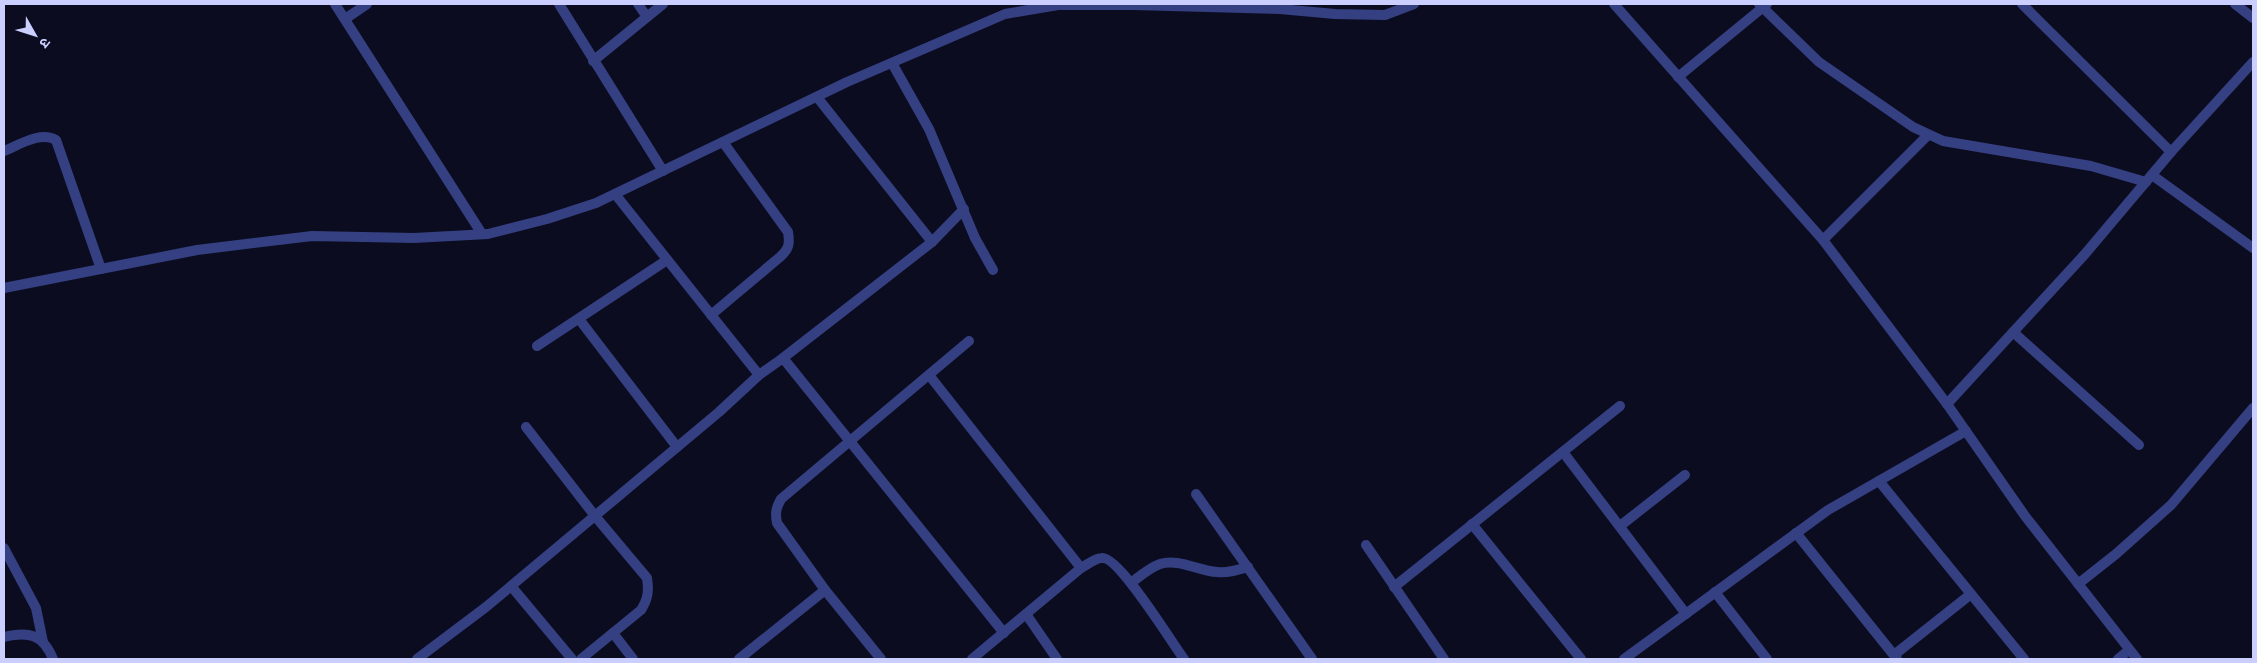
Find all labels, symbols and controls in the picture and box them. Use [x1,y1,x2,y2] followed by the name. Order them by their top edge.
[10,10,60,60] north arrow
[35,34,54,52] text: उ

